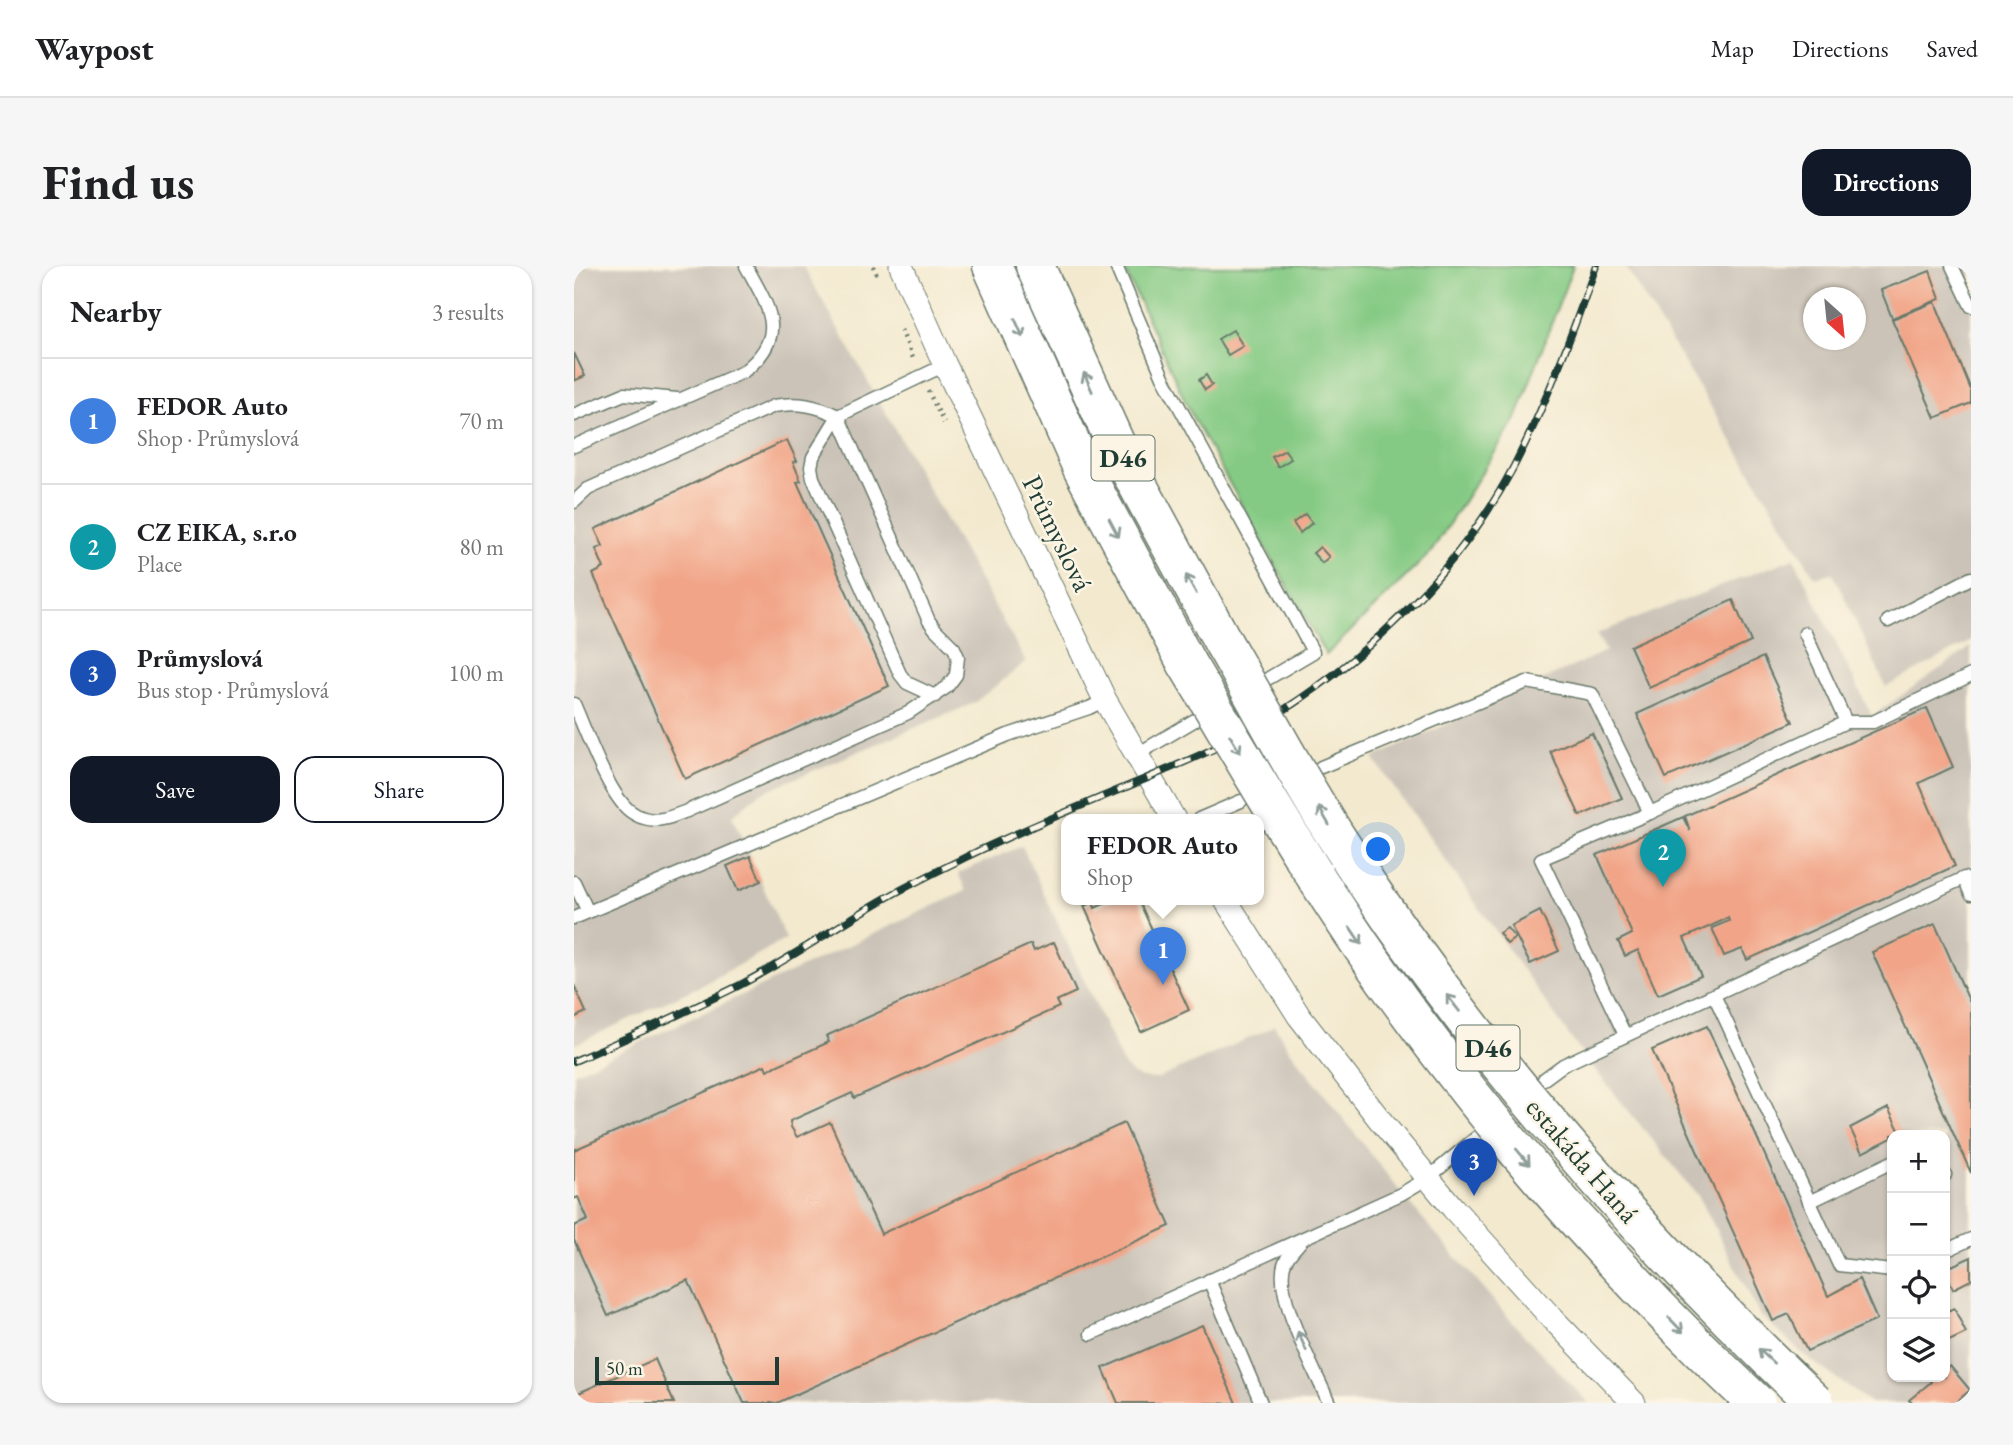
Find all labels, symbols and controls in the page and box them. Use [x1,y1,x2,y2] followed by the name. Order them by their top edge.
[35,27,154,70] text: Waypost
[1711,33,1754,64] text: Map
[1792,33,1889,64] text: Directions
[1927,33,1978,64] text: Saved
[1802,149,1971,216] button: Directions
[42,150,194,214] text: Find us
[1803,287,1866,350] north arrow
[70,292,162,331] text: Nearby
[432,297,504,327] text: 3 results
[1013,317,1026,339] one-way arrow
[1080,372,1094,393] one-way arrow
[137,389,288,423] text: FEDOR Auto
[87,406,99,436] text: 1
[459,406,504,436] text: 70 m
[137,423,299,453] text: Shop · Průmyslová
[1092,435,1154,480] road number: D46
[1014,469,1102,598] street label: Průmyslová
[137,515,297,549] text: CZ EIKA, s.r.o
[1108,517,1121,538] one-way arrow
[87,532,99,562] text: 2
[459,532,504,562] text: 80 m
[137,549,182,579] text: Place
[1184,574,1198,595] one-way arrow
[137,641,263,675] text: Průmyslová
[87,658,99,688] text: 3
[448,658,504,688] text: 100 m
[137,675,329,705] text: Bus stop · Průmyslová
[1228,733,1242,753] one-way arrow
[70,756,280,823] button: Save
[294,756,504,823] button: Share
[1316,806,1330,826] one-way arrow
[1061,814,1264,905] popup
[1087,828,1238,862] text: FEDOR Auto
[1640,829,1686,887] pin: 2
[1361,832,1395,866] your location
[1087,862,1133,892] text: Shop
[1349,926,1363,945] one-way arrow
[1140,927,1186,985] pin: 1
[1445,994,1460,1012] one-way arrow
[1457,1026,1520,1070] road number: D46
[1519,1090,1648,1231] street label: estakáda Haná
[1887,1130,1950,1382] map controls
[1887,1130,1950,1193] button: +
[1451,1138,1497,1196] pin: 3
[1515,1147,1530,1165] one-way arrow
[1887,1193,1950,1256] button: −
[1887,1256,1950,1319] button: locate
[1667,1316,1684,1333] one-way arrow
[1887,1319,1950,1382] button: layers
[1295,1330,1308,1352] one-way arrow
[1757,1348,1775,1364] one-way arrow
[595,1354,779,1386] scale bar
[606,1356,643,1381] text: 50 m

